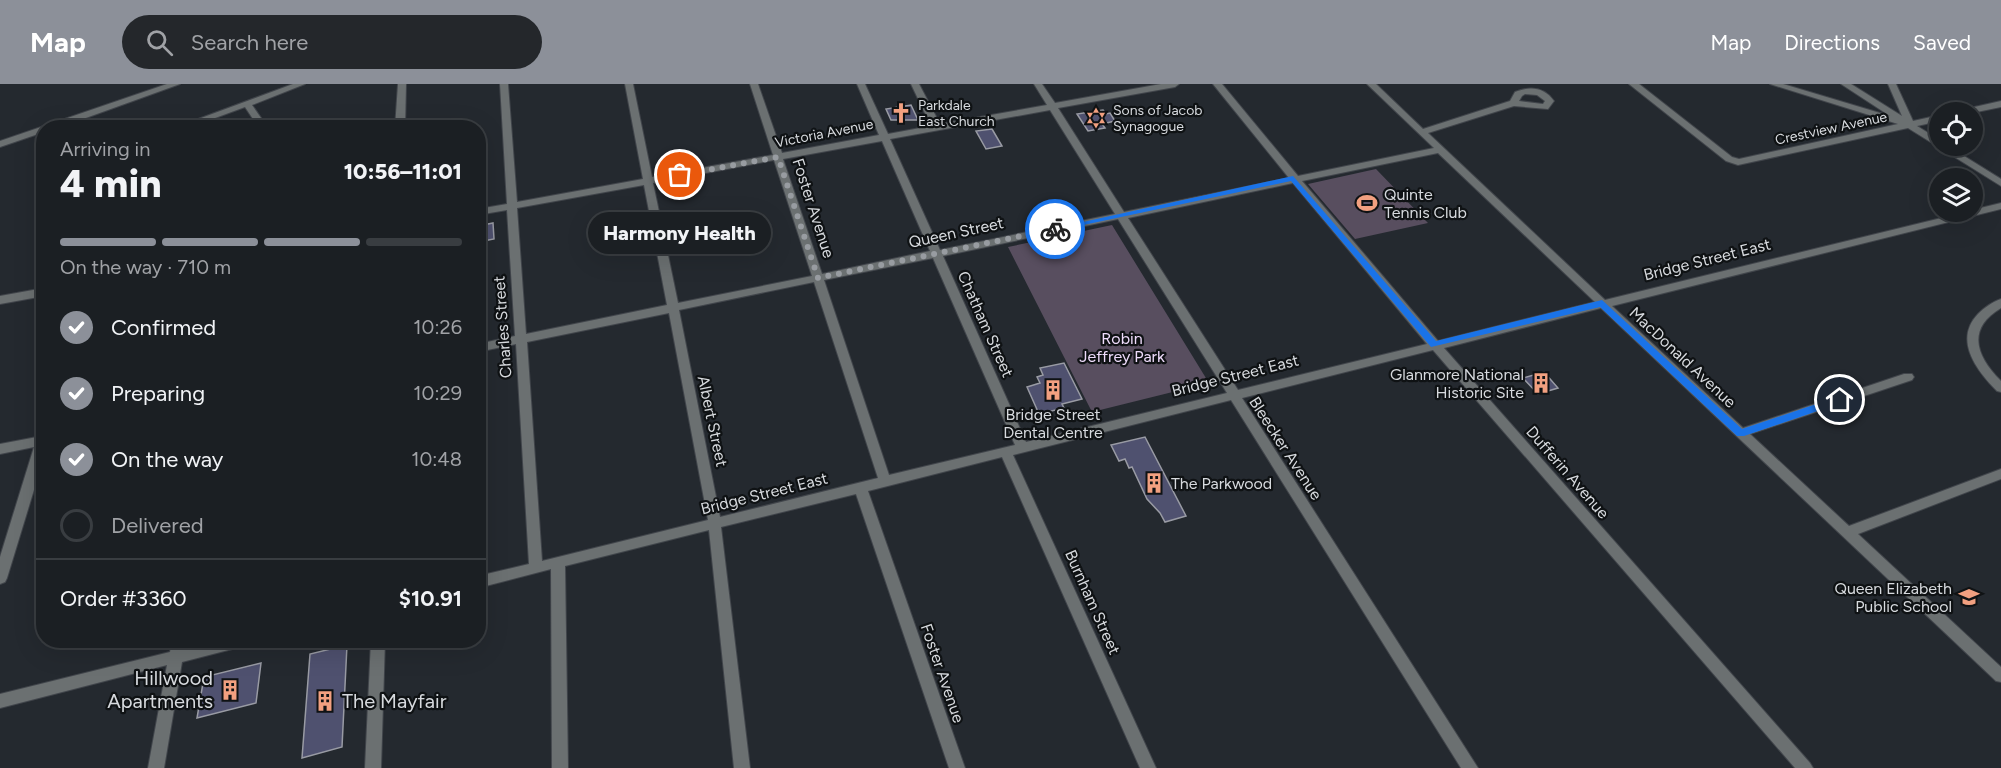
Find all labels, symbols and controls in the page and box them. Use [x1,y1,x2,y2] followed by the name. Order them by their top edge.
[122,15,542,69] search box
[30,25,86,59] text: Map
[143,26,176,59] icon: search
[191,29,308,56] text: Search here
[1710,30,1751,55] text: Map
[1784,30,1880,55] text: Directions
[1913,30,1971,55] text: Saved
[918,97,995,130] place label: Parkdale East Church
[889,101,913,125] church icon: Parkdale East Church
[1113,102,1203,135] place label: Sons of Jacob Synagogue
[1929,102,1983,222] map controls
[1929,102,1983,156] button: locate
[1084,106,1108,130] synagogue icon: Sons of Jacob Synagogue
[1774,108,1889,149] street label: Crestview Avenue
[773,116,875,151] street label: Victoria Avenue
[60,137,150,161] text: Arriving in
[654,149,705,200] pin
[788,156,839,261] street label: Foster Avenue
[344,158,462,185] text: 10:56–11:01
[663,158,696,191] icon: bag
[60,160,162,207] text: 4 min
[1929,168,1983,222] button: layers
[1384,185,1467,222] place label: Quinte Tennis Club
[1355,191,1379,215] sports icon: Quinte Tennis Club
[1025,199,1085,259] courier
[588,211,771,253] callout: Harmony Health
[907,213,1005,252] street label: Queen Street
[1039,213,1072,246] icon: bike
[603,221,756,245] text: Harmony Health
[1642,235,1773,284] street label: Bridge Street East
[60,255,231,279] text: On the way · 710 m
[954,268,1017,380] street label: Chatham Street
[489,275,516,379] street label: Charles Street
[1625,303,1740,412] street label: MacDonald Avenue
[60,311,93,344] icon: check
[111,314,216,341] text: Confirmed
[413,315,462,339] text: 10:26
[1079,329,1165,366] park label: Robin Jeffrey Park
[1170,351,1301,400] street label: Bridge Street East
[1390,365,1524,402] place label: Glanmore National Historic Site
[1529,371,1553,395] building icon: Glanmore National Historic Site
[694,374,731,468] street label: Albert Street
[1814,374,1865,425] pin
[60,377,93,410] icon: check
[1041,378,1065,402] building icon: Bridge Street Dental Centre
[111,380,205,407] text: Preparing
[413,381,462,405] text: 10:29
[1823,383,1856,416] icon: home
[1245,393,1326,504] street label: Bleecker Avenue
[1003,405,1103,442] place label: Bridge Street Dental Centre
[1522,422,1613,523] street label: Dufferin Avenue
[60,443,93,476] icon: check
[111,446,223,473] text: On the way
[411,447,462,471] text: 10:48
[699,469,830,518] street label: Bridge Street East
[1142,471,1166,495] building icon: The Parkwood
[1171,474,1272,493] place label: The Parkwood
[111,512,204,539] text: Delivered
[1061,547,1124,657] street label: Burnham Street
[1834,579,1952,616] place label: Queen Elizabeth Public School
[60,585,187,612] text: Order #3360
[399,585,462,612] text: $10.91
[1957,585,1981,609] school or university icon: Queen Elizabeth Public School
[917,621,968,725] street label: Foster Avenue
[107,666,213,713] place label: Hillwood Apartments
[218,678,242,702] building icon: Hillwood Apartments
[313,689,337,713] building icon: The Mayfair
[342,689,447,713] place label: The Mayfair

